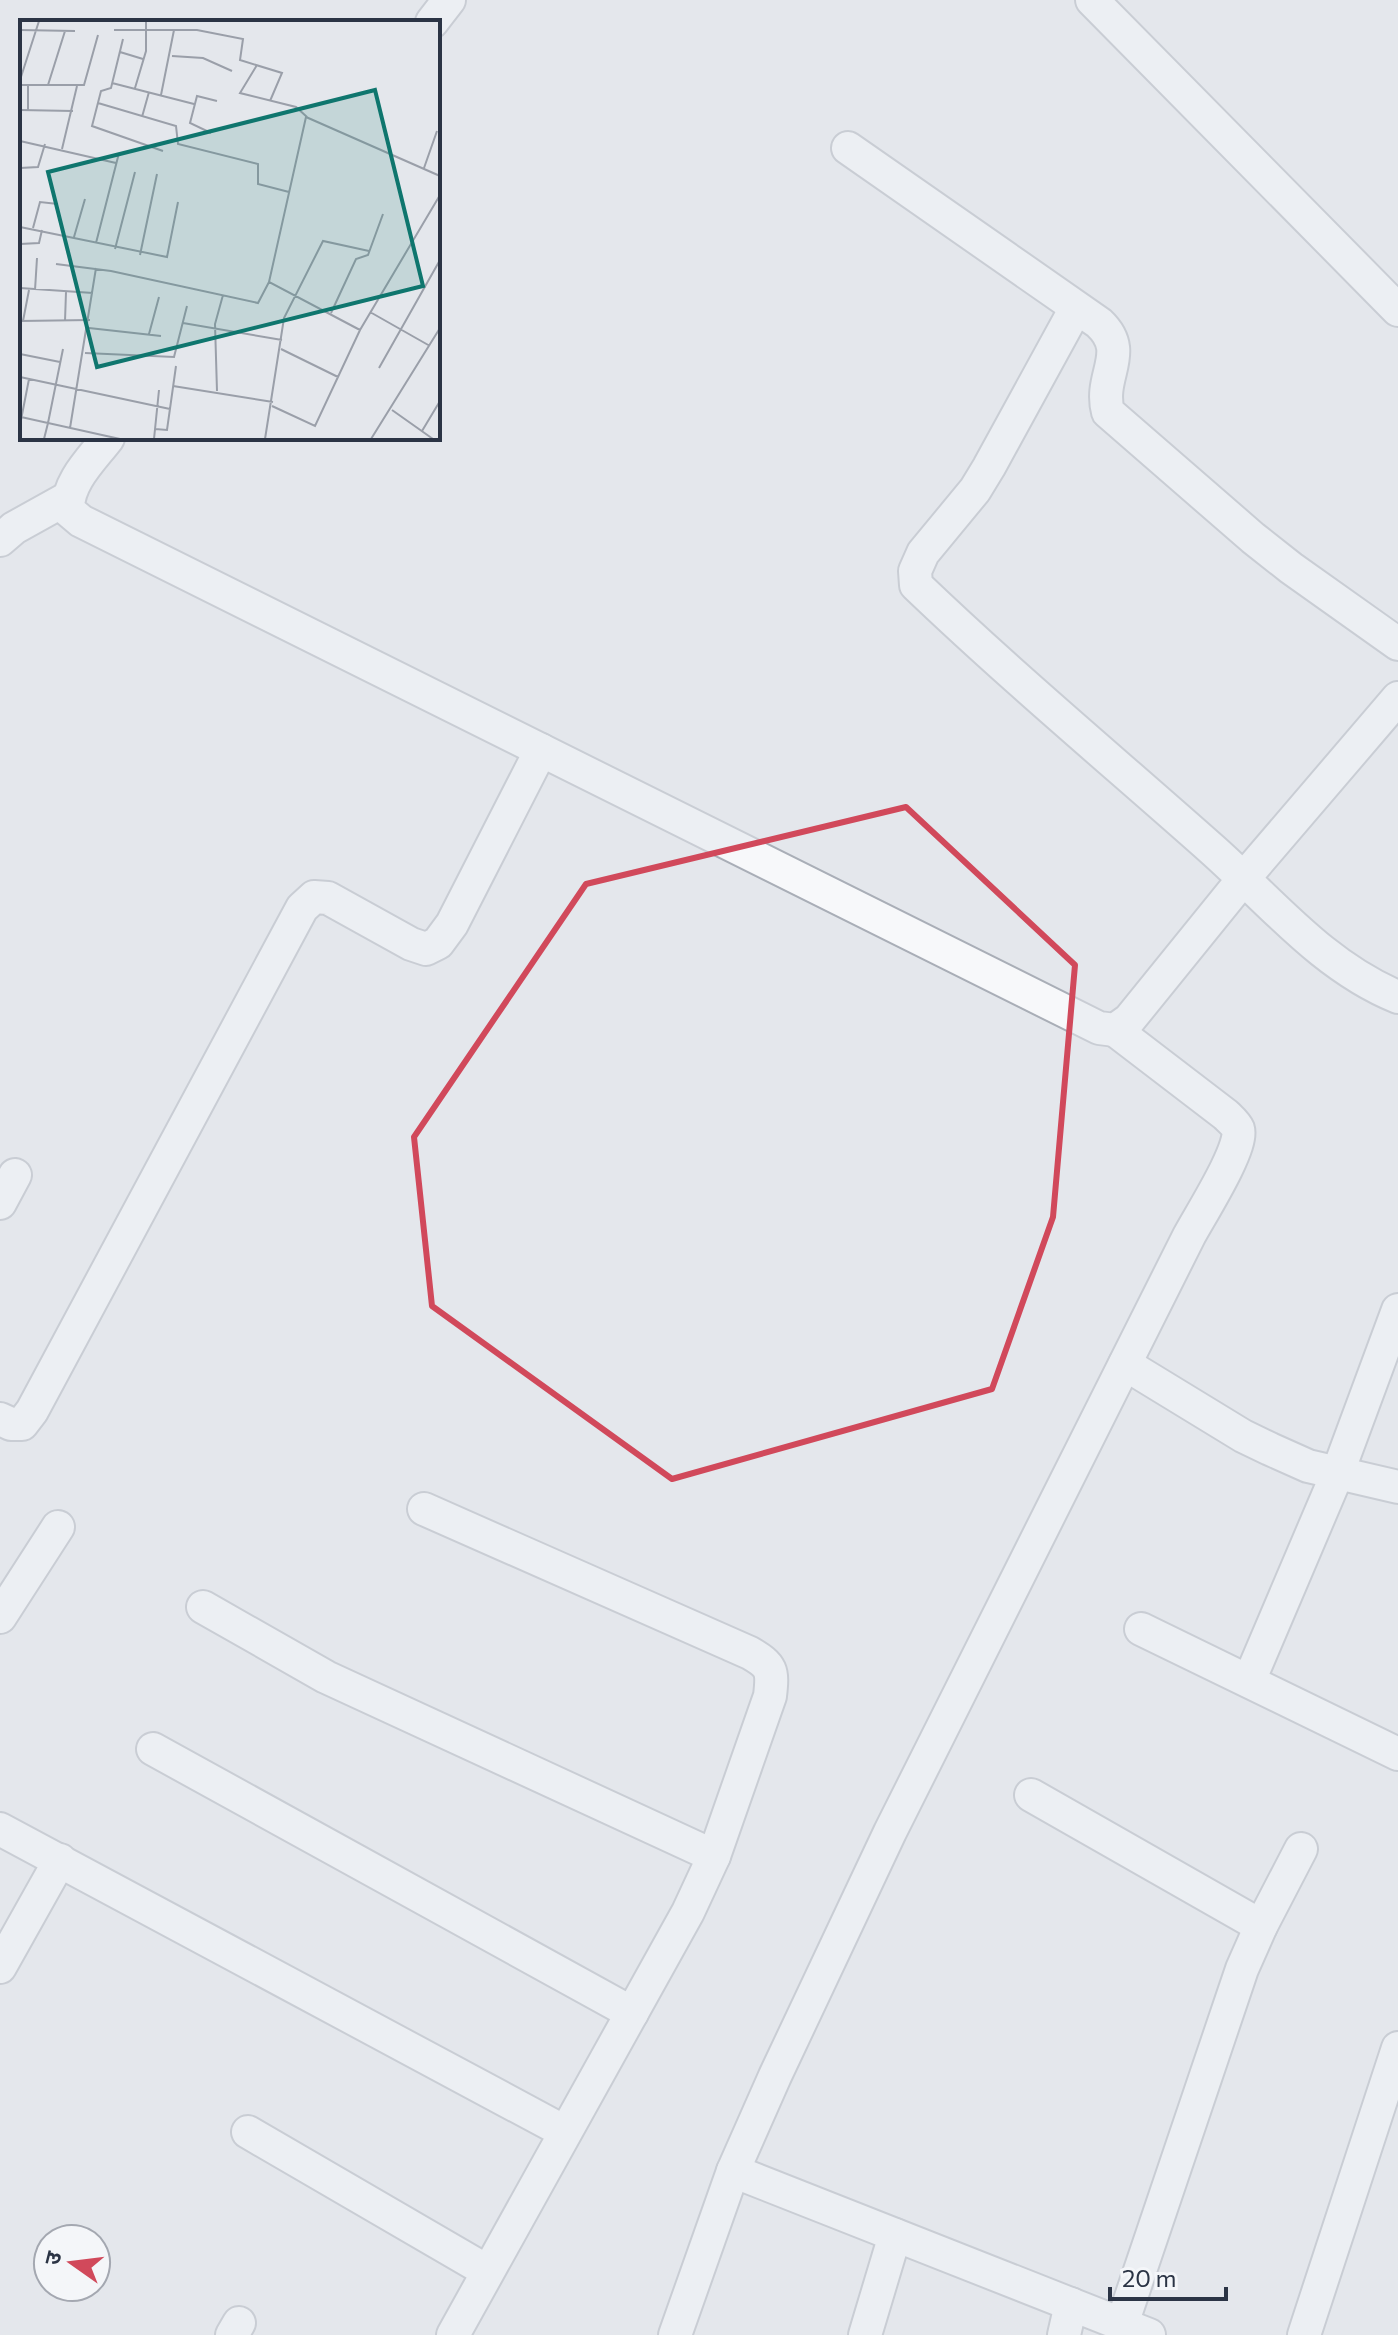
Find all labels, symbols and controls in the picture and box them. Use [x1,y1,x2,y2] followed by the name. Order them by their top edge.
[20,20,440,440] inset map
[32,2223,112,2303] north arrow
[37,2247,67,2268] text: उ
[1110,2251,1226,2301] scale bar
[1122,2263,1176,2292] text: 20 m

